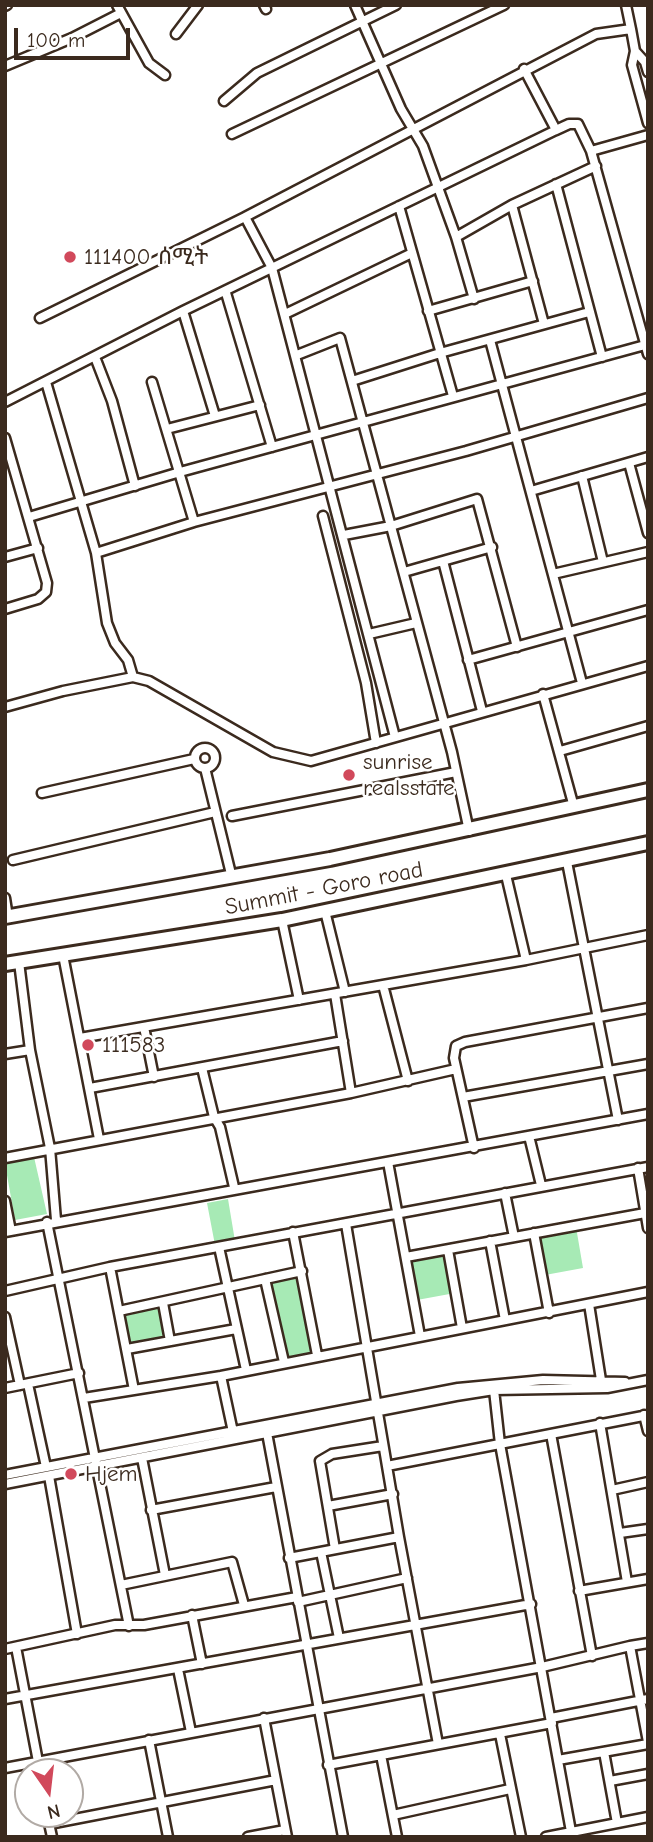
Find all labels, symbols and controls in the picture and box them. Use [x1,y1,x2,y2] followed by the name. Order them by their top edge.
[18,14,133,58] scale bar
[27,28,85,52] text: 100 m
[84,243,208,271] place label: 111400 ሰሚት
[62,249,78,265] marker: 111400 ሰሚት
[363,748,454,802] place label: sunrise realsstate
[341,767,357,783] marker: sunrise realsstate
[223,856,425,922] street label: Summit - Goro road
[102,1031,165,1059] place label: 111583
[80,1037,96,1053] marker: 111583
[85,1460,138,1488] place label: Hjem
[63,1466,79,1482] marker: Hjem
[14,1758,84,1828] north arrow
[45,1799,62,1824] text: N

